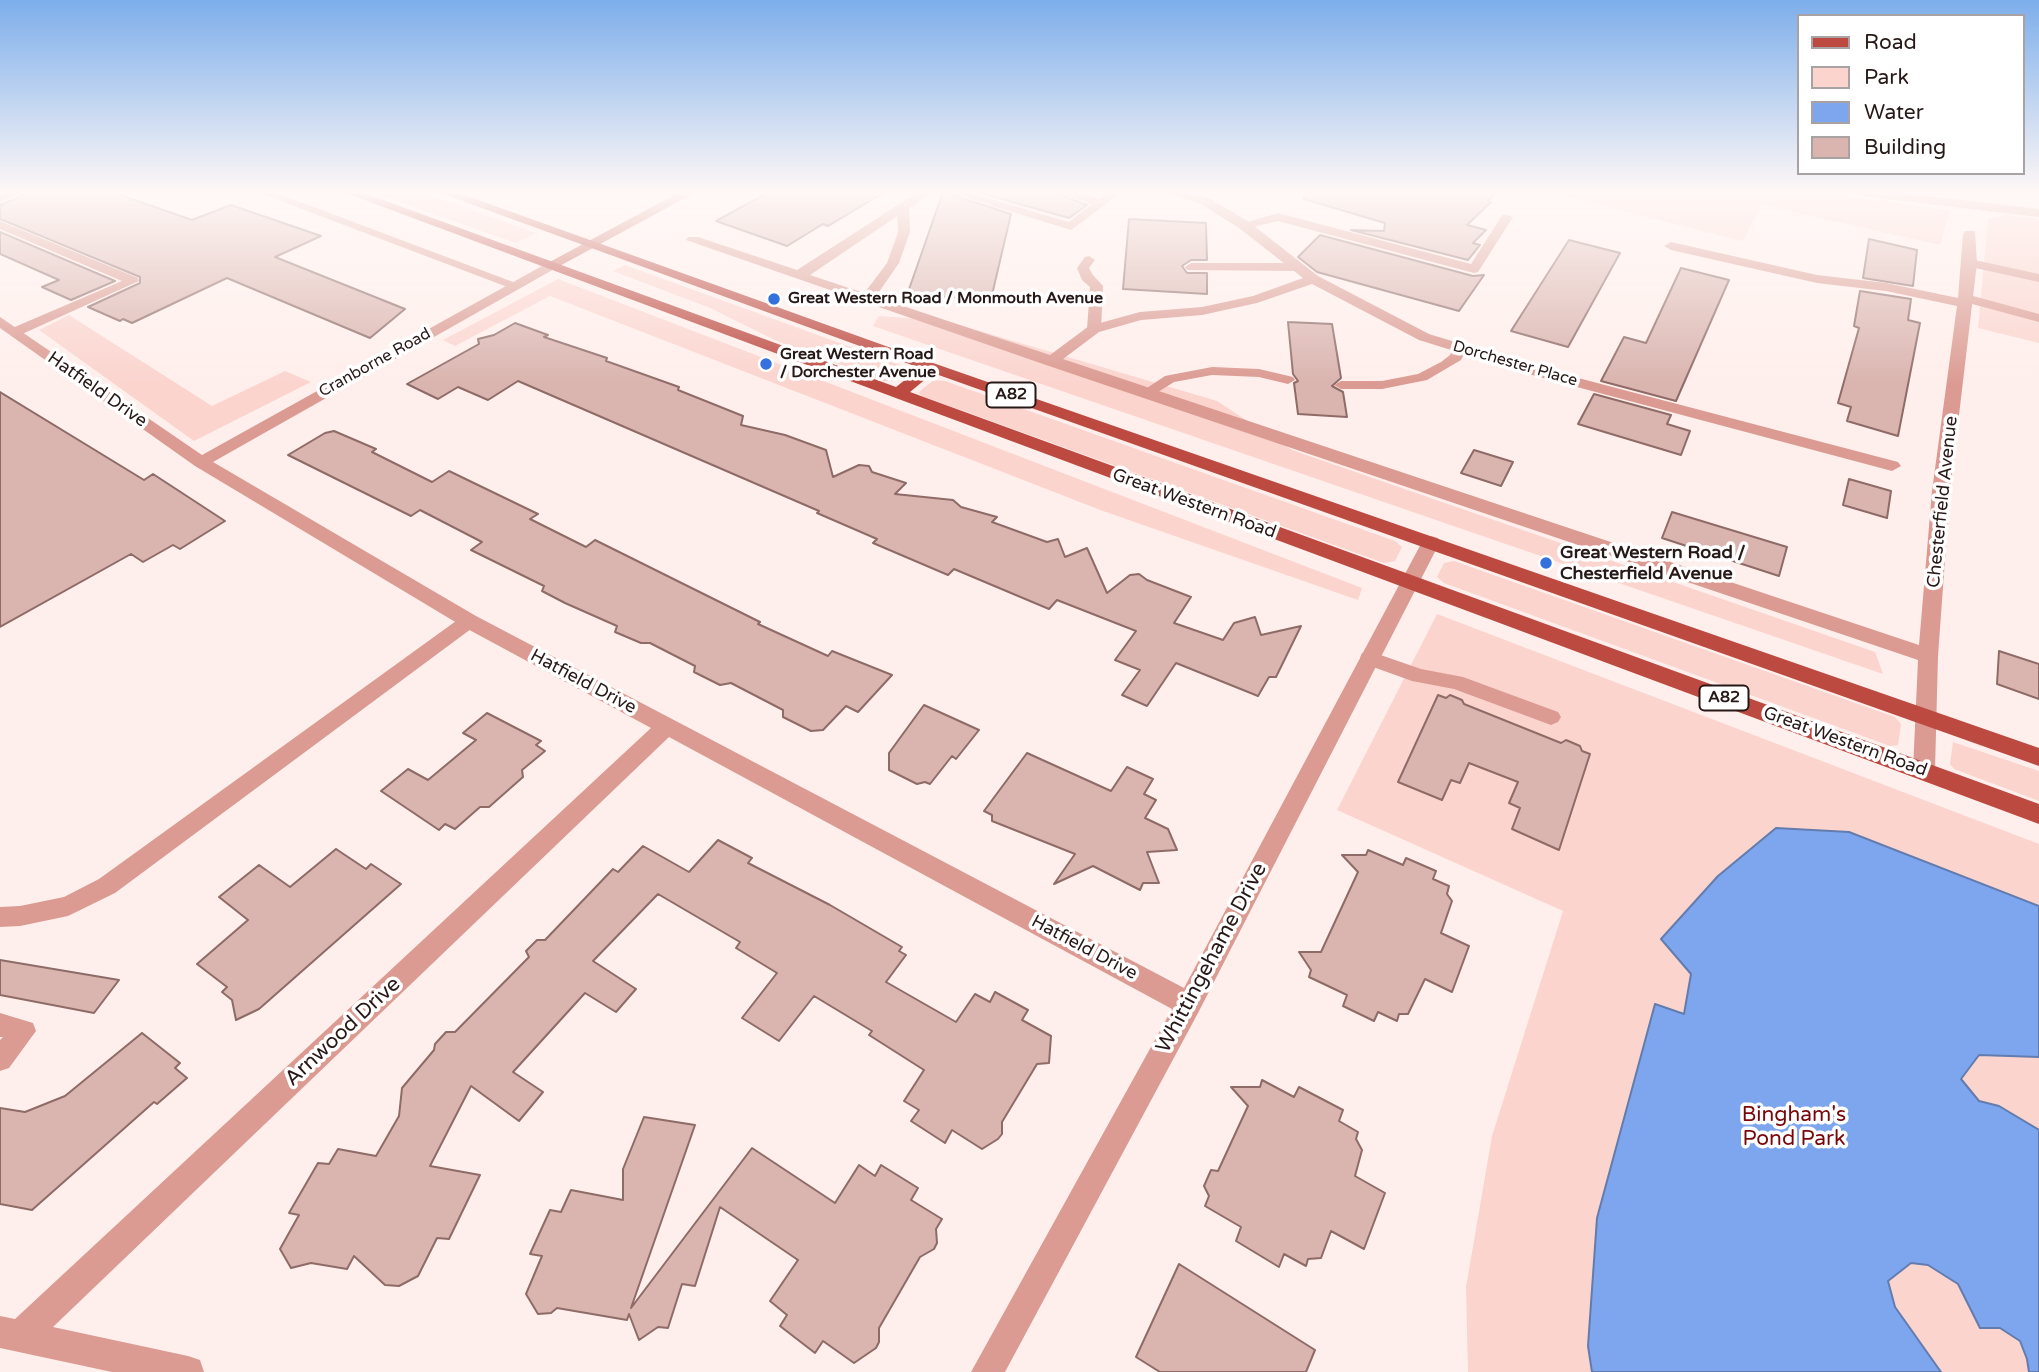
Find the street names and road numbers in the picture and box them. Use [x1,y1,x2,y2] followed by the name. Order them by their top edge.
[316,324,434,402] street label: Cranborne Road
[1450,337,1580,391] street label: Dorchester Place
[43,348,151,432] street label: Hatfield Drive
[986,382,1036,408] road number: A82
[1923,415,1963,589] street label: Chesterfield Avenue
[1109,464,1279,544] street label: Great Western Road
[526,645,640,719] street label: Hatfield Drive
[1700,685,1748,710] road number: A82
[1760,702,1930,782] street label: Great Western Road
[1151,859,1273,1057] street label: Whittingehame Drive
[1027,911,1141,985] street label: Hatfield Drive
[280,972,406,1092] street label: Arnwood Drive

